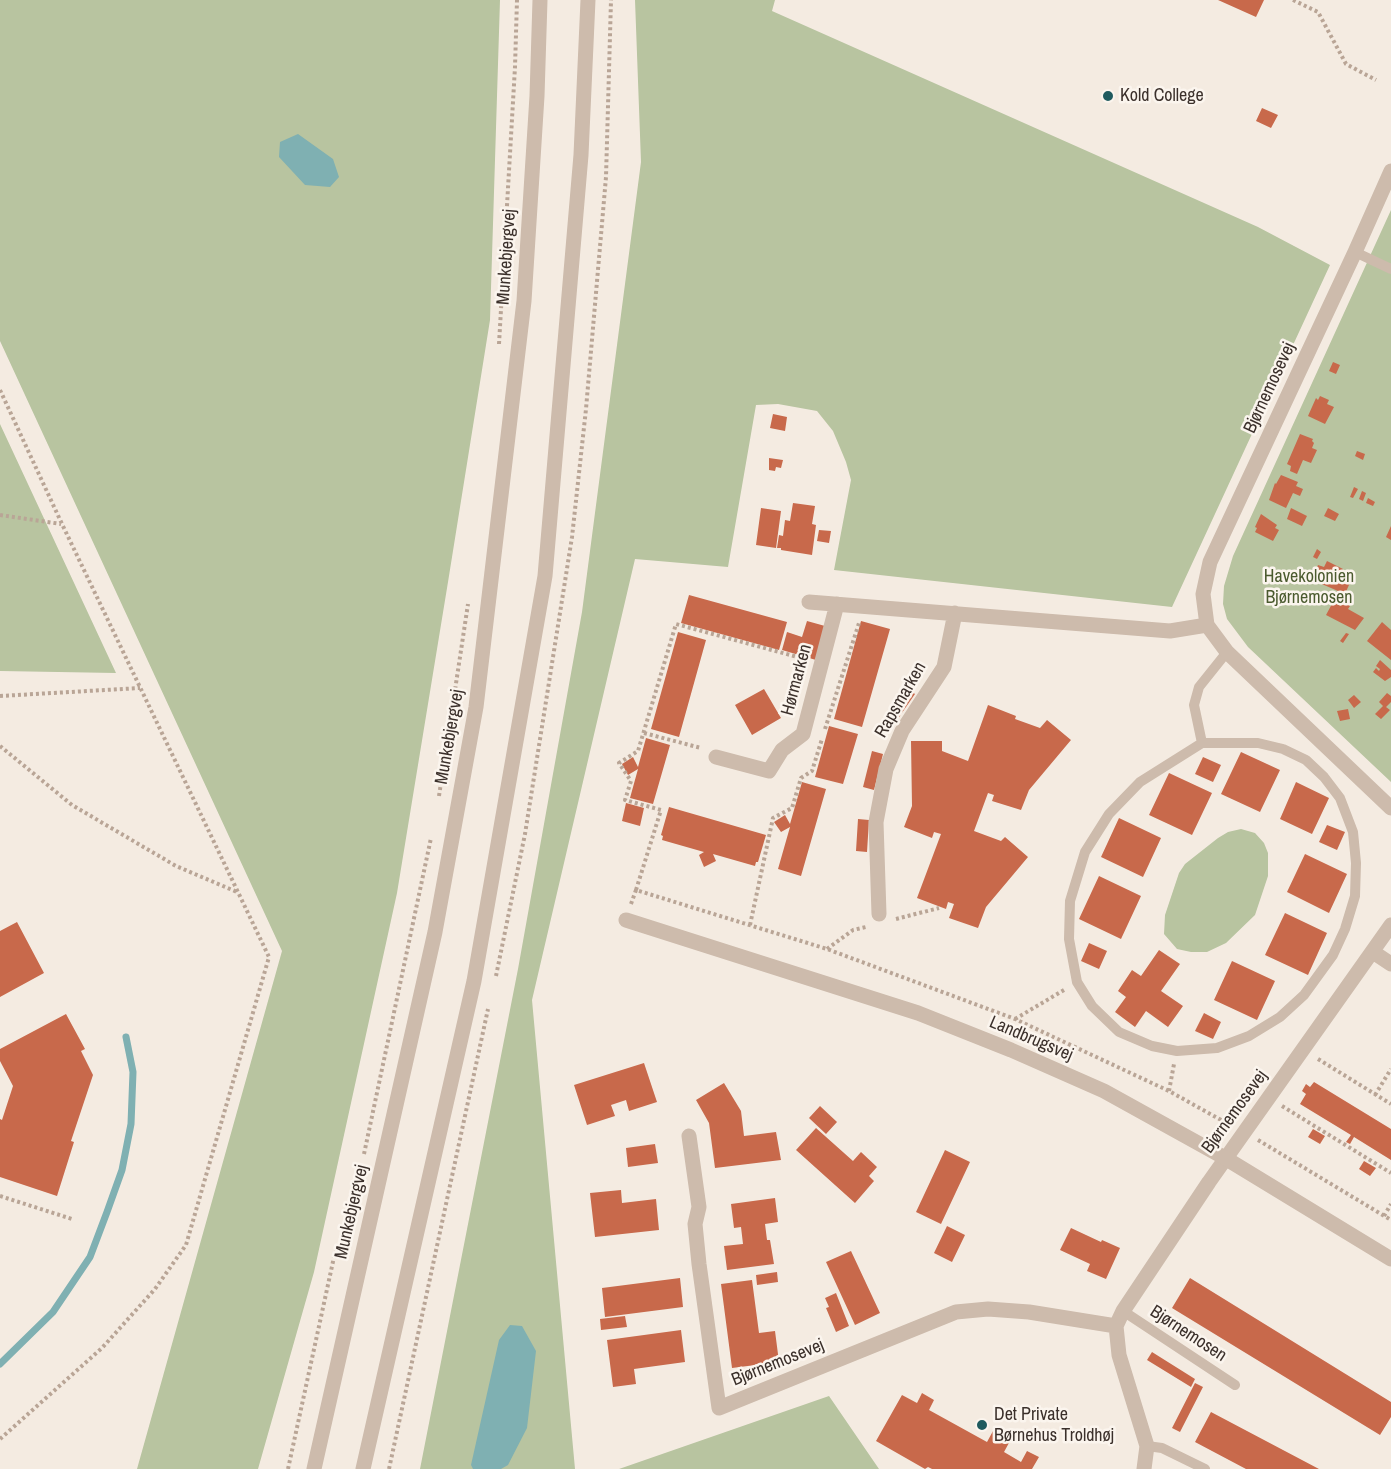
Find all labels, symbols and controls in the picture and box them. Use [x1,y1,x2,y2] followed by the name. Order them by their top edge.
[1120,85,1204,107] place label: Kold College
[1101,89,1115,103] marker: Kold College
[493,208,521,306] street label: Munkebjergvej
[1240,339,1300,437] street label: Bjørnemosevej
[1264,566,1354,608] park label: Havekolonien Bjørnemosen
[777,642,817,718] street label: Hørmarken
[871,658,931,742] street label: Rapsmarken
[431,688,469,786] street label: Munkebjergvej
[986,1012,1076,1066] street label: Landbrugsvej
[1198,1066,1272,1158] street label: Bjørnemosevej
[331,1163,373,1261] street label: Munkebjergvej
[1146,1301,1230,1367] street label: Bjørnemosen
[729,1335,827,1391] street label: Bjørnemosevej
[994,1404,1114,1446] place label: Det Private Børnehus Troldhøj
[975,1418,989,1432] marker: Det Private Børnehus Troldhøj

